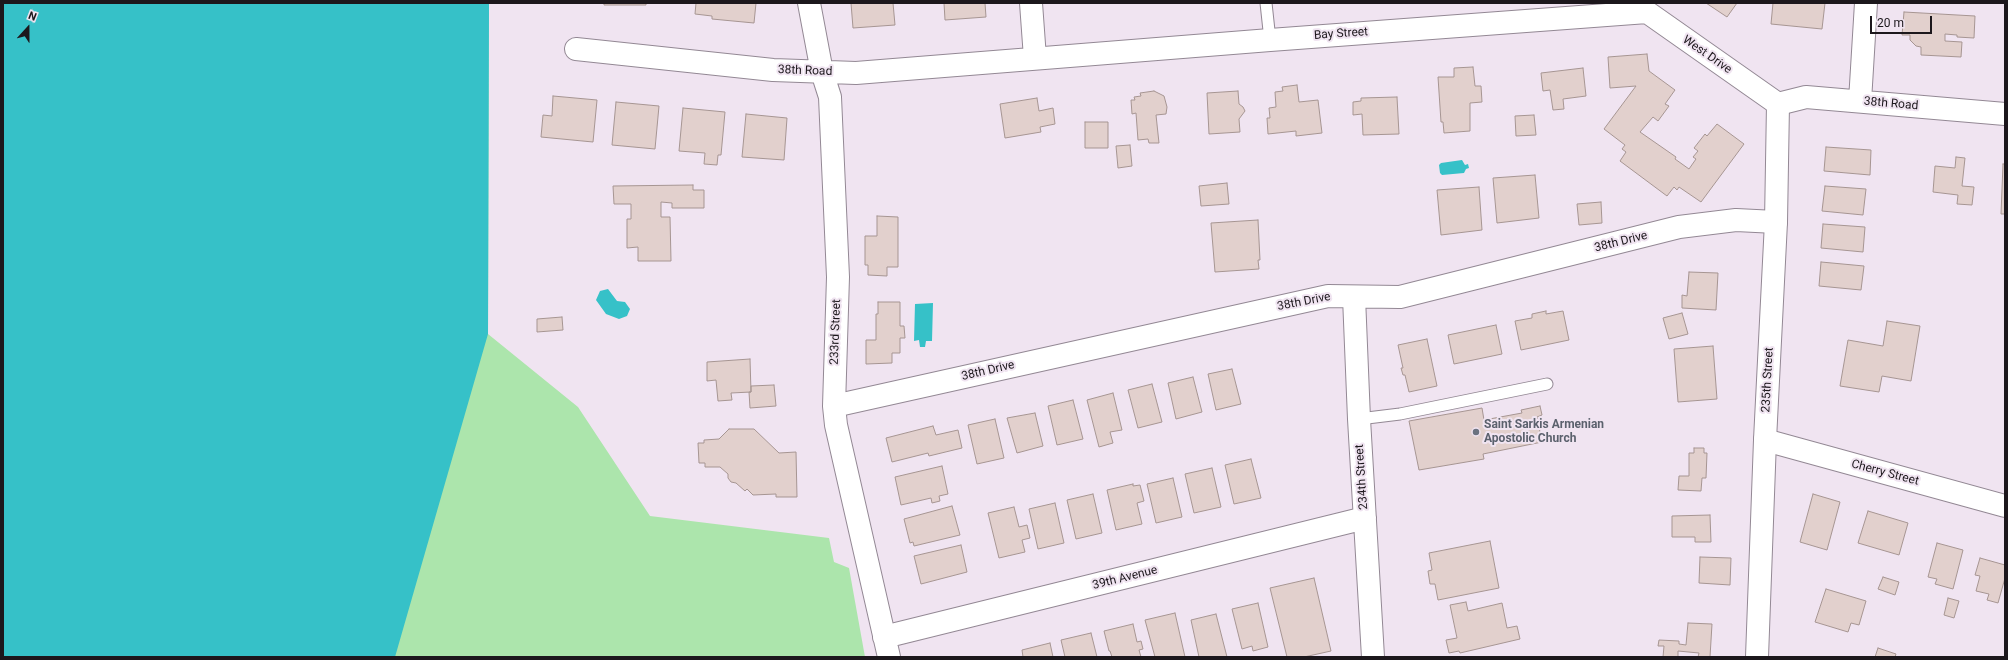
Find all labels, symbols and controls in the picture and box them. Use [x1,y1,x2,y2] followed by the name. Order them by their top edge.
[8,8,48,48] north arrow
[1872,8,1934,34] scale bar
[27,9,38,24] text: N
[1877,16,1904,30] text: 20 m
[1313,25,1369,43] street label: Bay Street
[1680,33,1734,77] street label: West Drive
[777,63,833,79] street label: 38th Road
[1863,94,1919,114] street label: 38th Road
[1593,228,1649,256] street label: 38th Drive
[1276,290,1332,314] street label: 38th Drive
[828,299,844,365] street label: 233rd Street
[1759,347,1777,413] street label: 235th Street
[960,358,1016,384] street label: 38th Drive
[1484,418,1604,446] place label: Saint Sarkis Armenian Apostolic Church
[1471,427,1481,437] marker: Saint Sarkis Armenian Apostolic Church
[1353,444,1371,510] street label: 234th Street
[1850,457,1920,489] street label: Cherry Street
[1091,563,1159,593] street label: 39th Avenue

